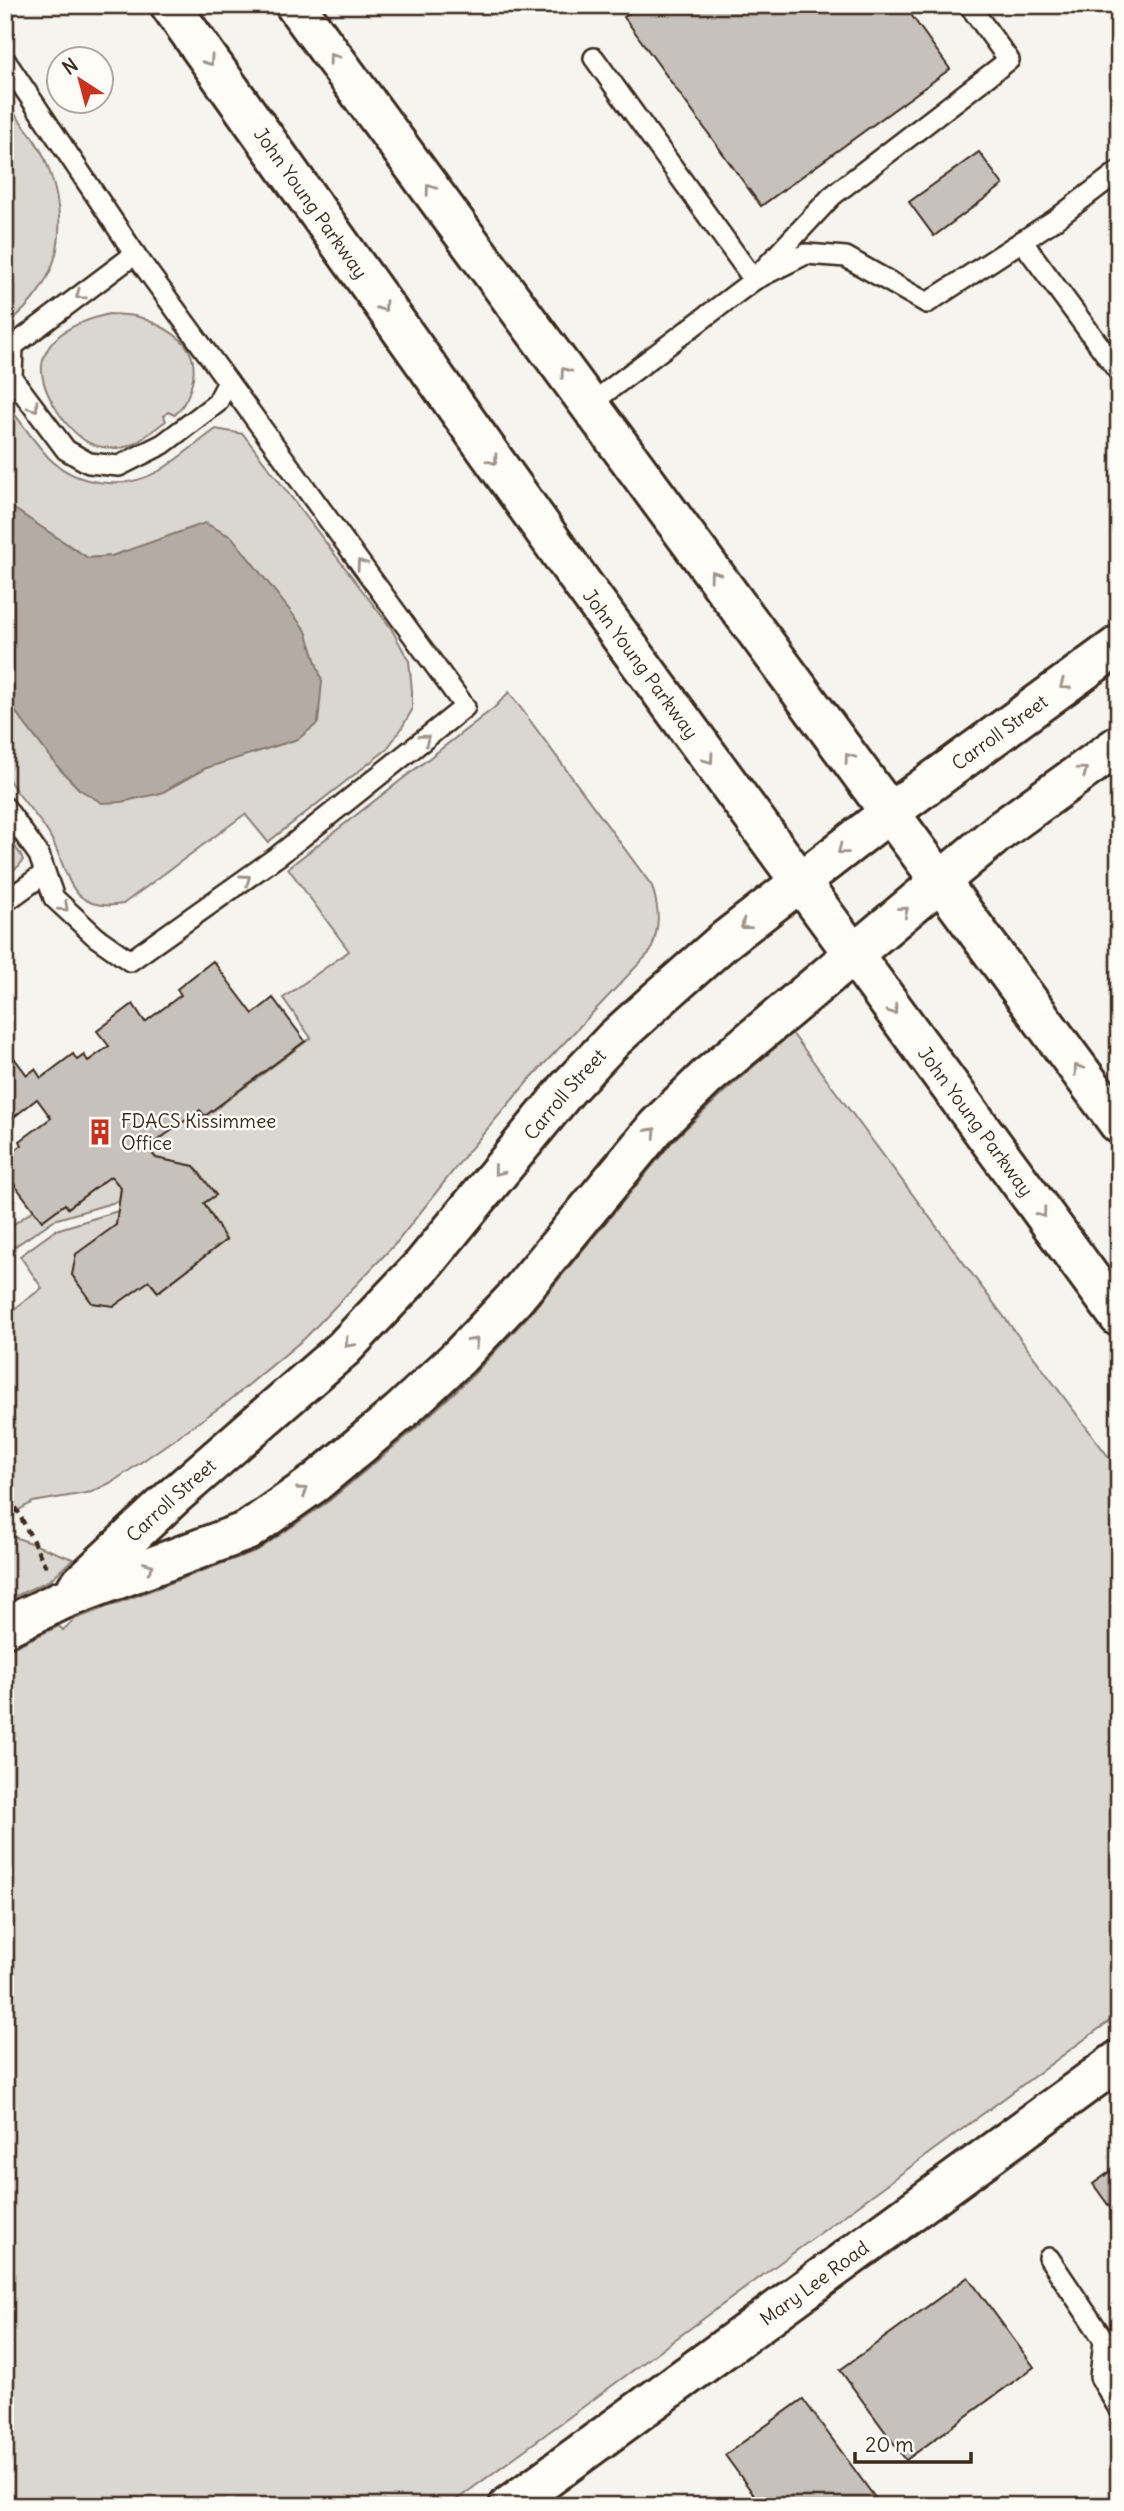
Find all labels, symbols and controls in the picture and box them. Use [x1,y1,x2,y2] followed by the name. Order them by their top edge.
[46,46,116,116] north arrow
[58,53,82,80] text: N
[201,53,213,66] one-way arrow
[329,53,342,65] one-way arrow
[249,123,373,283] street label: John Young Parkway
[426,184,438,196] one-way arrow
[75,287,88,300] one-way arrow
[375,299,387,312] one-way arrow
[560,367,573,380] one-way arrow
[25,399,38,412] one-way arrow
[485,452,497,465] one-way arrow
[357,559,370,572] one-way arrow
[710,570,722,583] one-way arrow
[578,584,704,744] street label: John Young Parkway
[1059,677,1072,689] one-way arrow
[947,689,1052,775] street label: Carroll Street
[418,734,430,747] one-way arrow
[701,751,713,764] one-way arrow
[844,753,857,766] one-way arrow
[1075,767,1088,779] one-way arrow
[837,842,849,855] one-way arrow
[238,875,251,887] one-way arrow
[56,899,69,911] one-way arrow
[896,907,909,919] one-way arrow
[740,916,753,929] one-way arrow
[884,1002,897,1015] one-way arrow
[913,1042,1039,1201] street label: John Young Parkway
[519,1044,611,1145] street label: Carroll Street
[1074,1064,1086,1077] one-way arrow
[121,1109,276,1155] place label: FDACS Kissimmee Office
[85,1117,115,1147] building icon: FDACS Kissimmee Office
[644,1127,657,1140] one-way arrow
[494,1163,506,1176] one-way arrow
[1034,1205,1046,1218] one-way arrow
[344,1335,357,1348] one-way arrow
[466,1337,479,1350] one-way arrow
[121,1453,221,1547] street label: Carroll Street
[295,1487,308,1499] one-way arrow
[143,1562,155,1576] one-way arrow
[755,2235,873,2331] street label: Mary Lee Road
[855,2420,970,2464] scale bar
[865,2431,914,2458] text: 20 m

